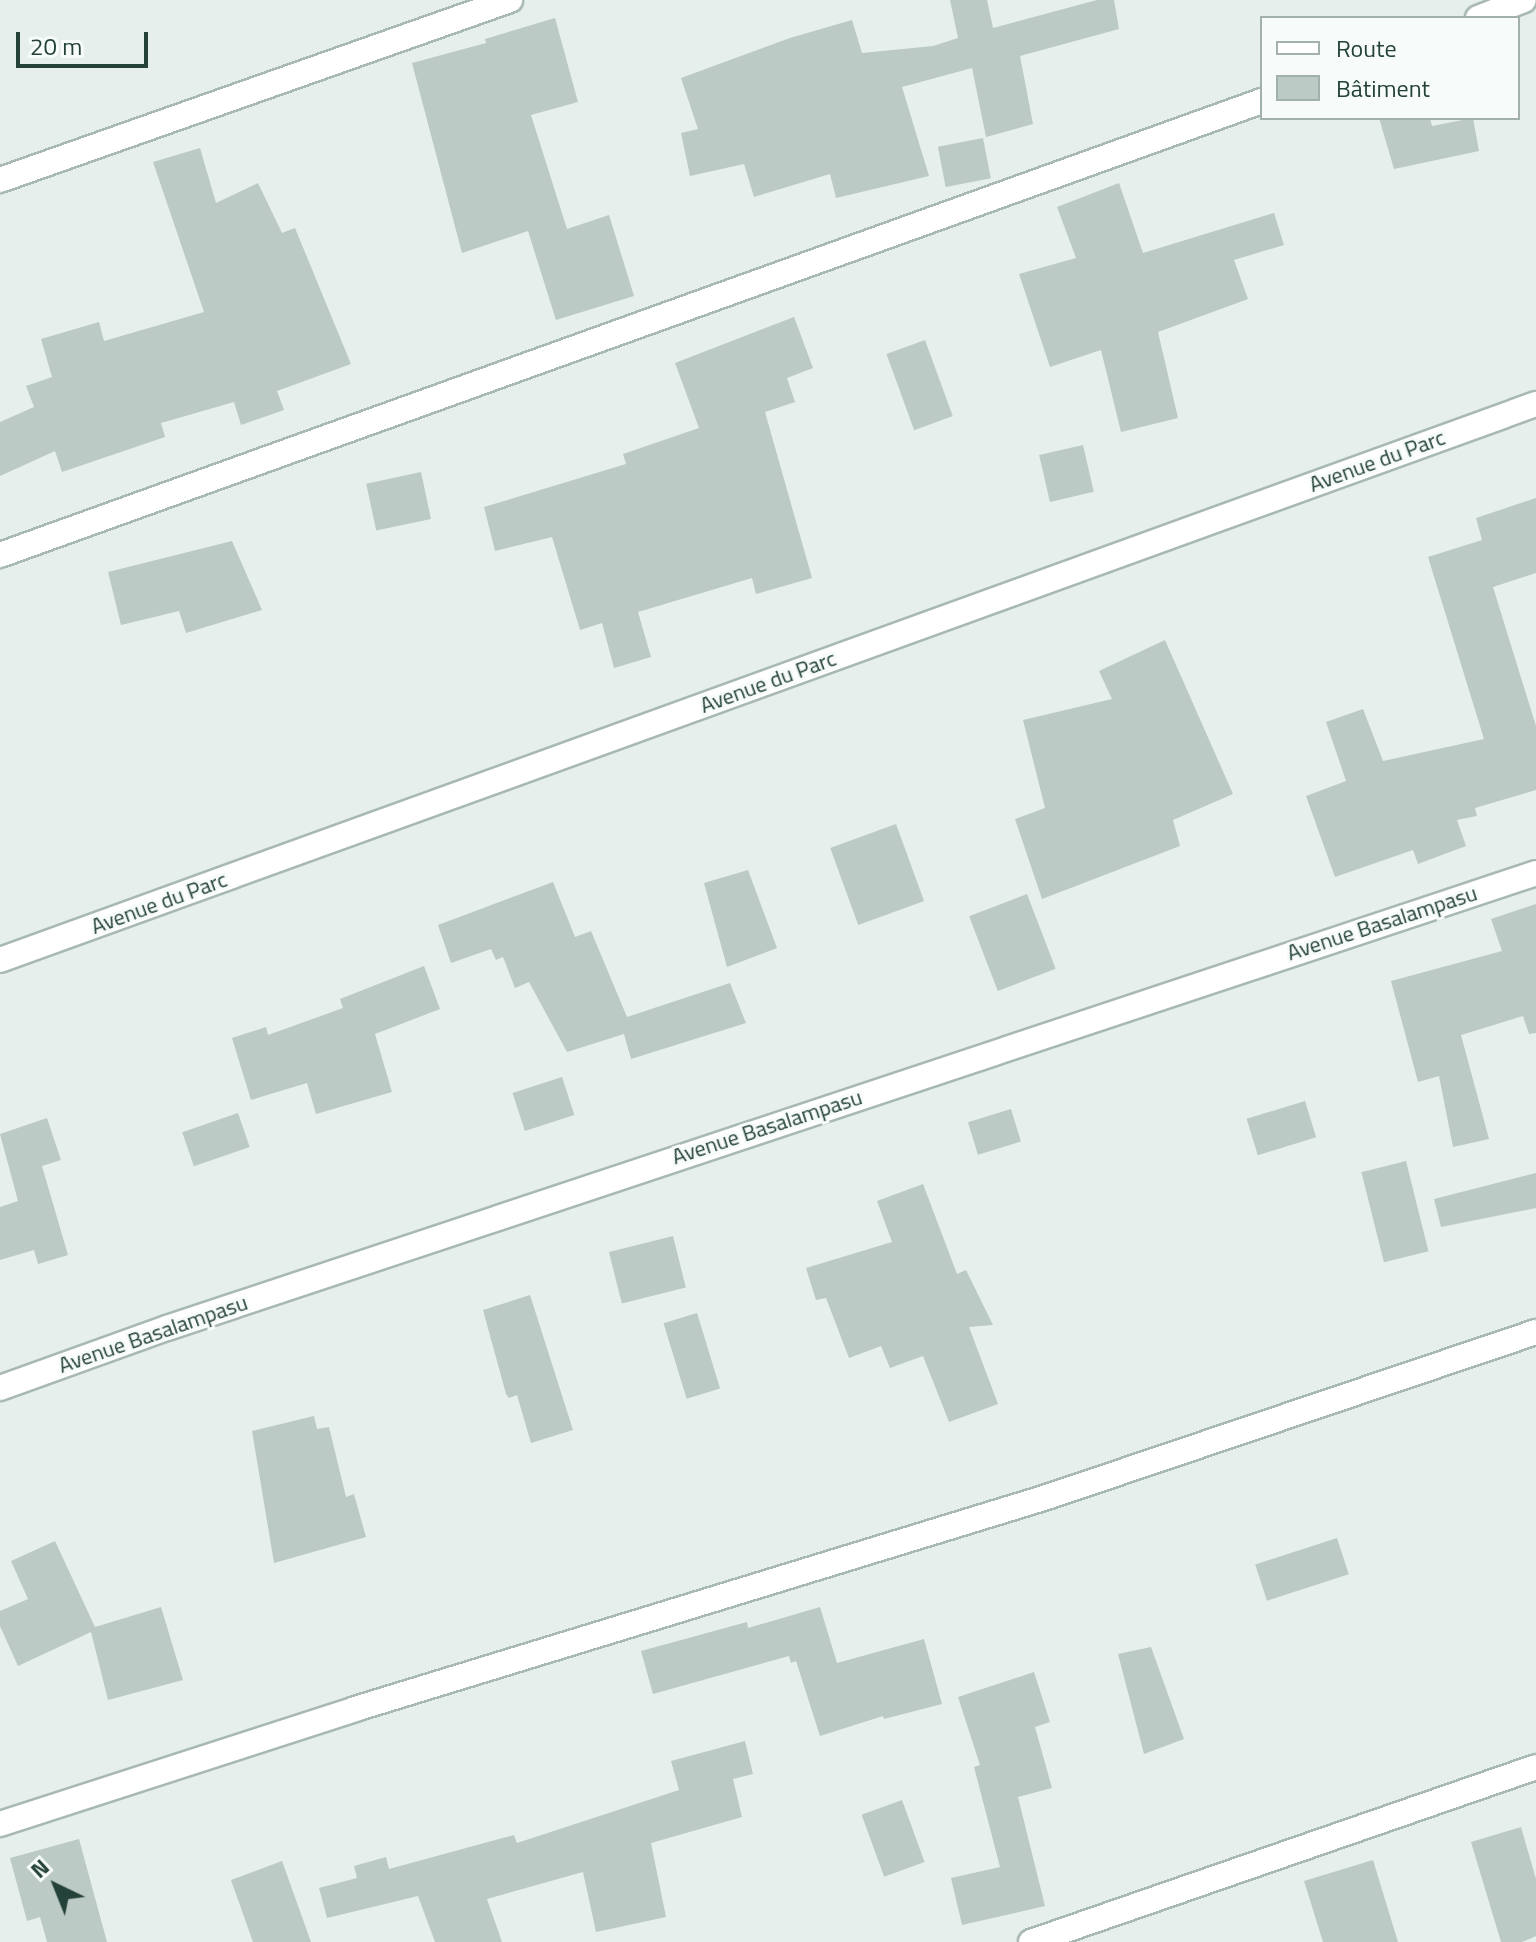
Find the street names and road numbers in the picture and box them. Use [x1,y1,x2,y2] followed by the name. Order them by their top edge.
[1305,424,1449,498] street label: Avenue du Parc
[696,645,840,719] street label: Avenue du Parc
[87,866,231,940] street label: Avenue du Parc
[1284,880,1480,966] street label: Avenue Basalampasu
[669,1084,865,1170] street label: Avenue Basalampasu
[55,1289,251,1379] street label: Avenue Basalampasu

